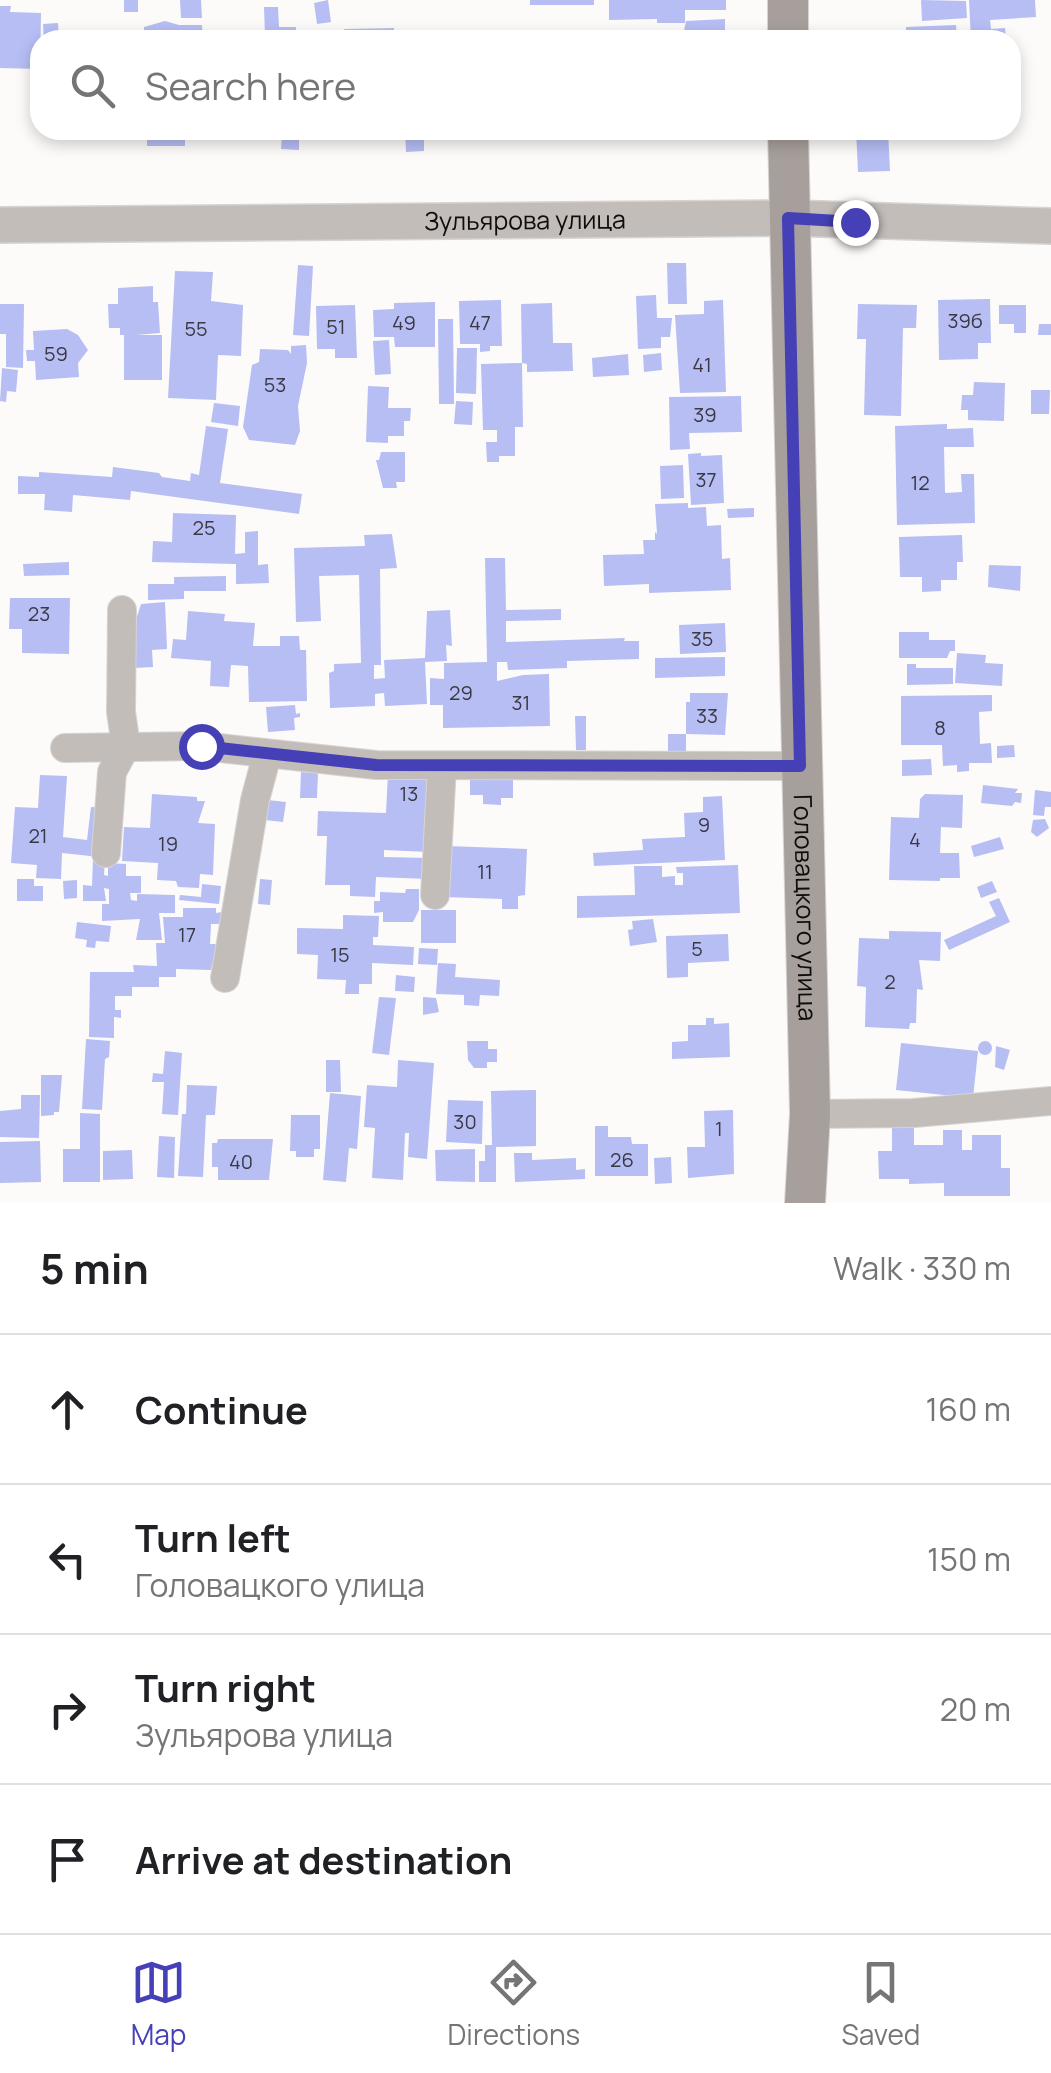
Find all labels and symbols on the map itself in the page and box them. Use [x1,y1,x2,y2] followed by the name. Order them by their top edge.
[833,200,879,246] route end
[424,201,626,238] street label: Зульярова улица
[947,307,983,334] house number: 39б
[392,309,416,336] house number: 49
[469,309,491,336] house number: 47
[326,313,346,340] house number: 51
[184,315,208,342] house number: 55
[44,340,68,367] house number: 59
[692,351,712,378] house number: 41
[264,371,286,398] house number: 53
[693,401,717,428] house number: 39
[695,466,717,493] house number: 37
[910,469,930,496] house number: 12
[193,514,215,541] house number: 25
[28,600,50,627] house number: 23
[691,625,713,652] house number: 35
[449,679,473,706] house number: 29
[512,689,530,716] house number: 31
[696,702,718,729] house number: 33
[934,714,946,741] house number: 8
[179,724,225,770] route start
[400,780,418,807] house number: 13
[786,794,826,1022] street label: Головацкого улица
[698,811,710,838] house number: 9
[28,822,48,849] house number: 21
[909,826,921,853] house number: 4
[158,830,178,857] house number: 19
[477,858,493,885] house number: 11
[178,921,196,948] house number: 17
[691,935,703,962] house number: 5
[330,941,350,968] house number: 15
[884,968,896,995] house number: 2
[453,1108,477,1135] house number: 30
[715,1115,723,1142] house number: 1
[610,1146,634,1173] house number: 26
[229,1148,253,1175] house number: 40

